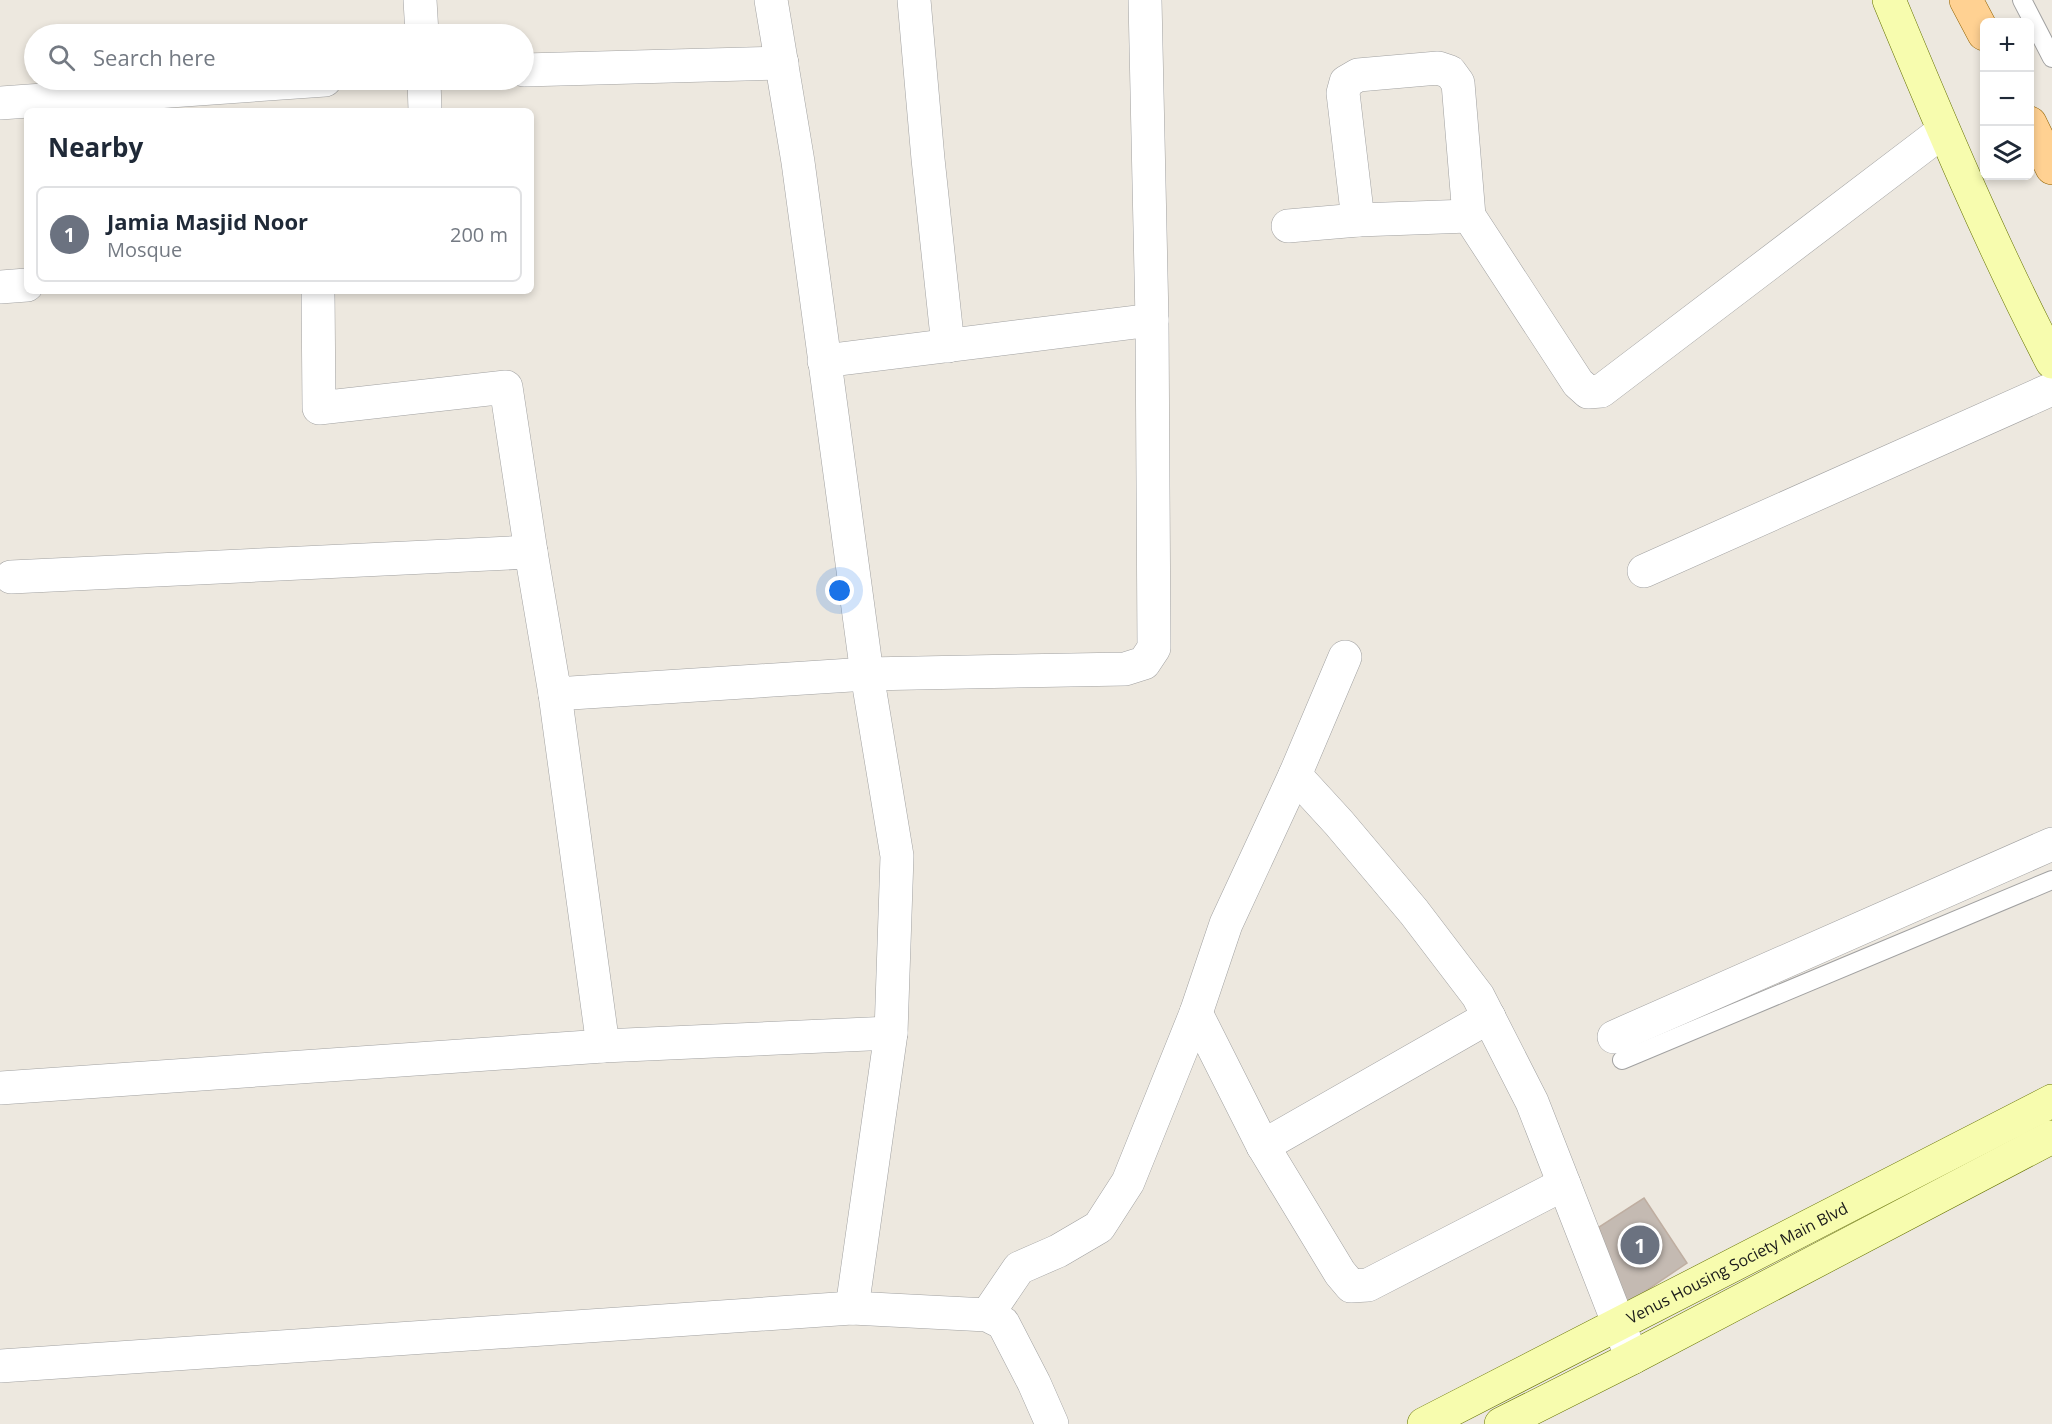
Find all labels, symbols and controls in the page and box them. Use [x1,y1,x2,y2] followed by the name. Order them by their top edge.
[1980,18,2034,180] map controls
[1980,18,2034,72] button: +
[24,24,534,90] search box
[45,41,78,74] icon: search
[93,42,216,72] text: Search here
[1980,72,2034,126] button: −
[1980,126,2034,180] button: layers
[48,129,143,165] text: Nearby
[107,206,308,236] text: Jamia Masjid Noor
[64,221,75,248] text: 1
[450,221,508,248] text: 200 m
[107,236,182,263] text: Mosque
[825,576,854,605] your location
[1623,1197,1851,1329] street label: Venus Housing Society Main Blvd
[1620,1222,1660,1268] pin: 1

